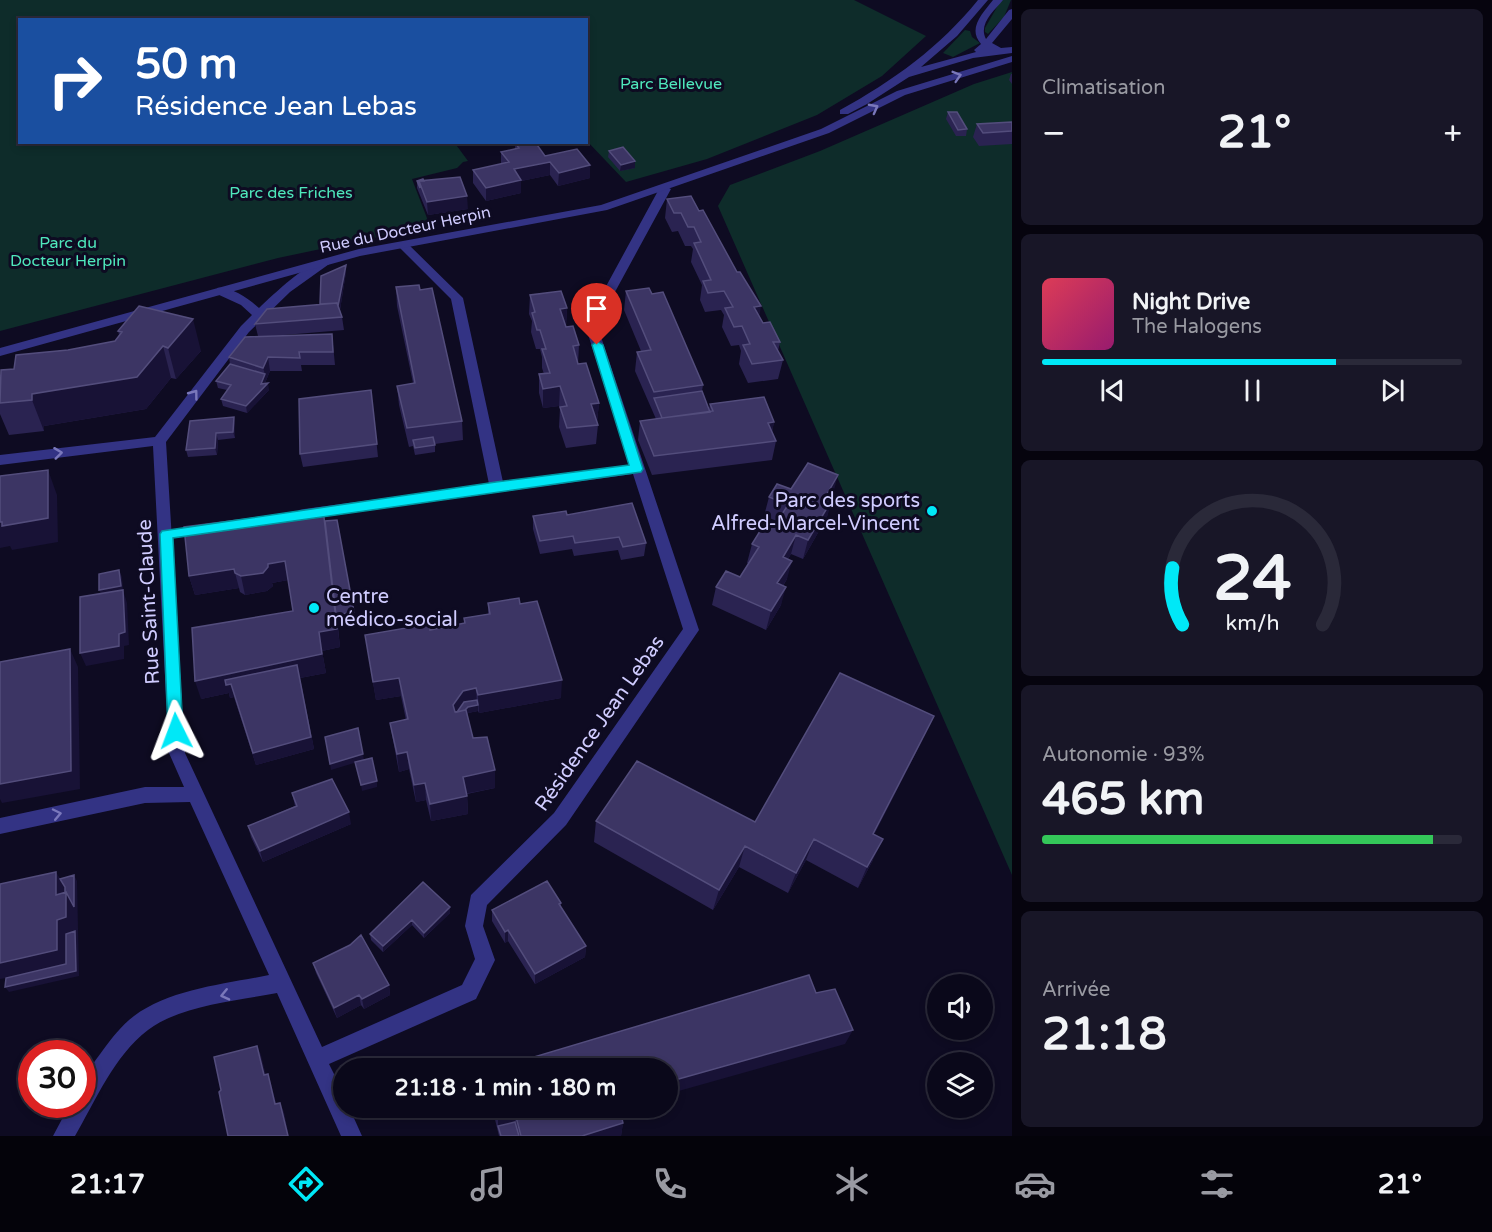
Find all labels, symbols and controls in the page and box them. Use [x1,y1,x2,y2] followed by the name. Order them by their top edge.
[135,39,237,90] text: 50 m
[36,42,114,120] icon: right
[951,71,962,83] one-way arrow
[620,74,722,94] park label: Parc Bellevue
[1042,76,1165,100] text: Climatisation
[135,90,417,123] text: Résidence Jean Lebas
[867,104,878,115] one-way arrow
[1218,106,1291,160] text: 21°
[1042,114,1066,153] text: −
[1443,114,1462,153] text: +
[229,183,353,203] park label: Parc des Friches
[318,202,493,258] street label: Rue du Docteur Herpin
[10,233,126,271] park label: Parc du Docteur Herpin
[571,283,622,345] pin
[1132,289,1250,315] text: Night Drive
[580,292,613,325] icon: arrive
[1132,315,1262,339] text: The Halogens
[1096,374,1129,407] icon: previous
[1236,374,1269,407] icon: pause
[1376,374,1409,407] icon: next
[187,390,198,401] one-way arrow
[54,447,63,460] one-way arrow
[711,489,920,536] place label: Parc des sports Alfred-Marcel-Vincent
[925,504,939,518] marker: Parc des sports Alfred-Marcel-Vincent
[133,519,165,685] street label: Rue Saint-Claude
[1213,542,1291,617] text: 24
[326,585,458,632] place label: Centre médico-social
[307,601,321,615] marker: Centre médico-social
[1225,610,1279,636] text: km/h
[530,631,670,816] street label: Résidence Jean Lebas
[144,699,208,763] position arrow
[1042,743,1204,767] text: Autonomie · 93%
[1042,773,1204,827] text: 465 km
[52,808,62,821] one-way arrow
[927,974,993,1118] map controls
[927,974,993,1040] button: sound
[1042,978,1110,1002] text: Arrivée
[220,988,230,1001] one-way arrow
[1042,1008,1167,1062] text: 21:18
[18,1040,96,1118] speed limit sign: 30
[927,1052,993,1118] button: layers
[395,1075,616,1101] text: 21:18 · 1 min · 180 m
[285,1163,327,1205] icon: directions
[467,1163,509,1205] icon: music
[649,1163,691,1205] icon: phone
[831,1163,873,1205] icon: climate
[1014,1163,1056,1205] icon: car
[1196,1163,1238,1205] icon: filters
[70,1168,145,1201] text: 21:17
[1378,1168,1422,1201] text: 21°

